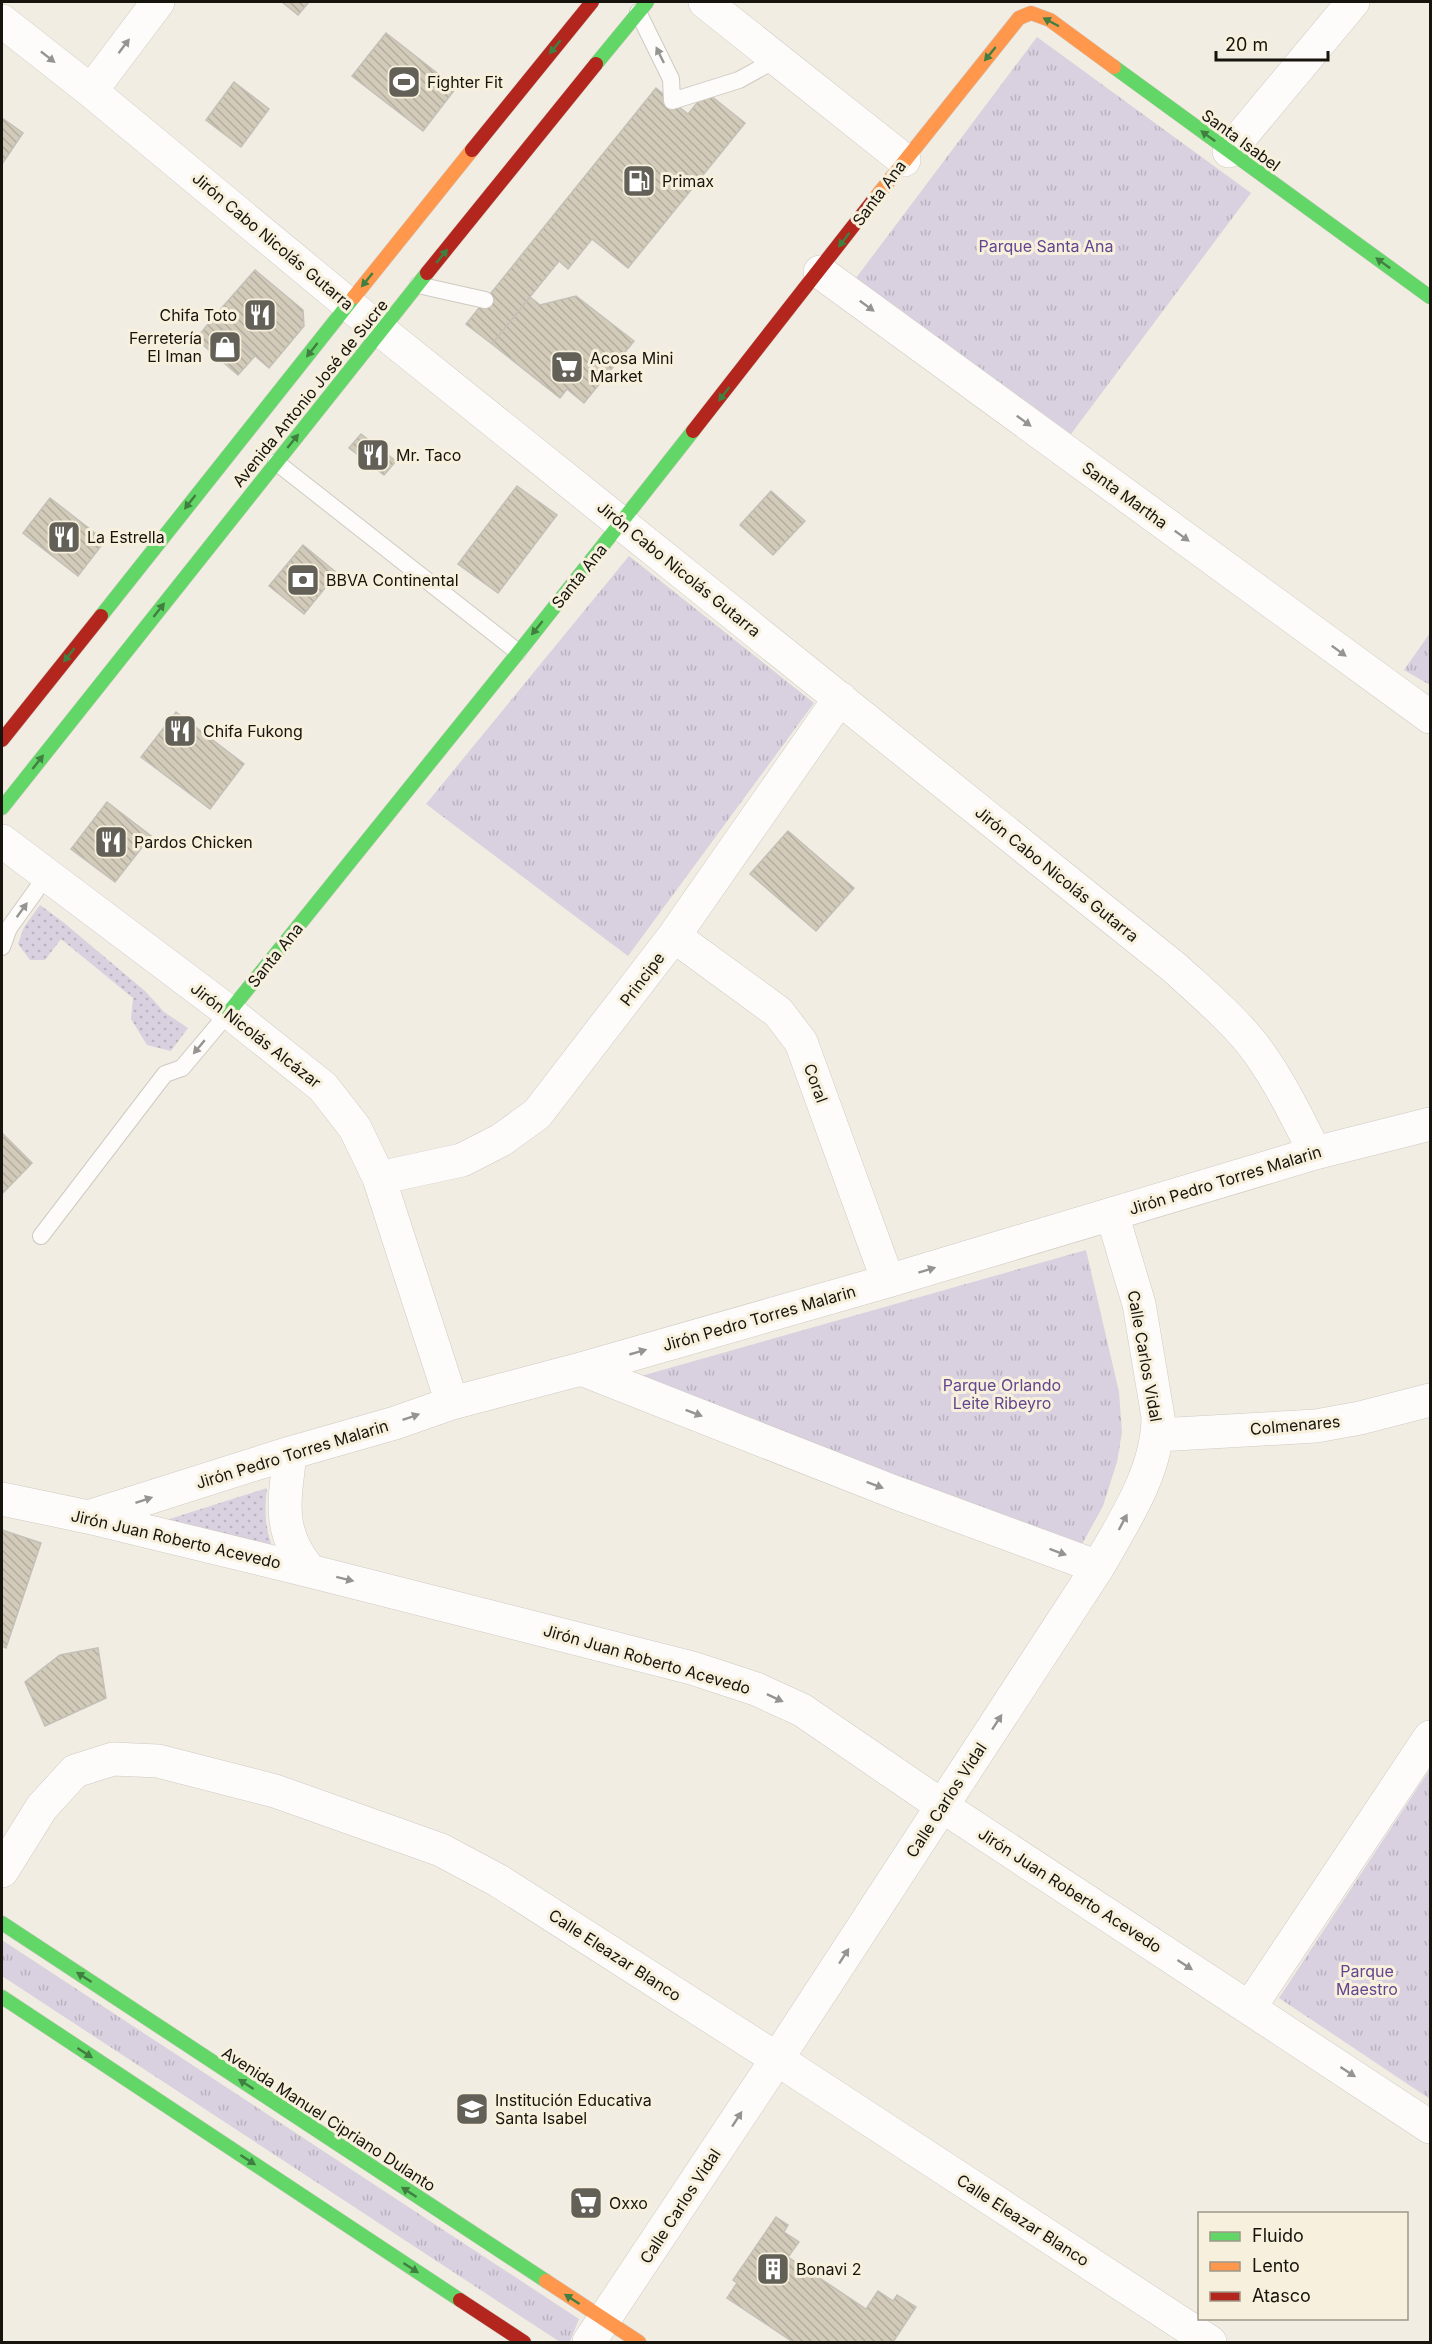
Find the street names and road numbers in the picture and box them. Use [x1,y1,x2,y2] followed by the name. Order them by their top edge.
[1198,105,1284,175] street label: Santa Isabel
[848,156,910,230] street label: Santa Ana
[188,168,358,314] street label: Jirón Cabo Nicolás Gutarra
[228,295,392,491] street label: Avenida Antonio José de Sucre
[1078,457,1172,533] street label: Santa Martha
[593,497,765,641] street label: Jirón Cabo Nicolás Gutarra
[547,540,611,612] street label: Santa Ana
[971,802,1143,946] street label: Jirón Cabo Nicolás Gutarra
[243,919,307,991] street label: Santa Ana
[615,948,669,1010] street label: Principe
[187,978,325,1092] street label: Jirón Nicolás Alcázar
[800,1061,832,1105] street label: Coral
[1126,1141,1324,1219] street label: Jirón Pedro Torres Malarin
[660,1281,858,1355] street label: Jirón Pedro Torres Malarin
[1124,1289,1166,1423] street label: Calle Carlos Vidal
[1249,1411,1341,1439] street label: Colmenares
[193,1415,391,1493] street label: Jirón Pedro Torres Malarin
[69,1505,283,1573] street label: Jirón Juan Roberto Acevedo
[541,1620,753,1698] street label: Jirón Juan Roberto Acevedo
[901,1739,991,1861] street label: Calle Carlos Vidal
[975,1823,1165,1957] street label: Jirón Juan Roberto Acevedo
[545,1905,685,2005] street label: Calle Eleazar Blanco
[218,2042,440,2196] street label: Avenida Manuel Cipriano Dulanto
[635,2145,725,2267] street label: Calle Carlos Vidal
[953,2170,1093,2270] street label: Calle Eleazar Blanco

